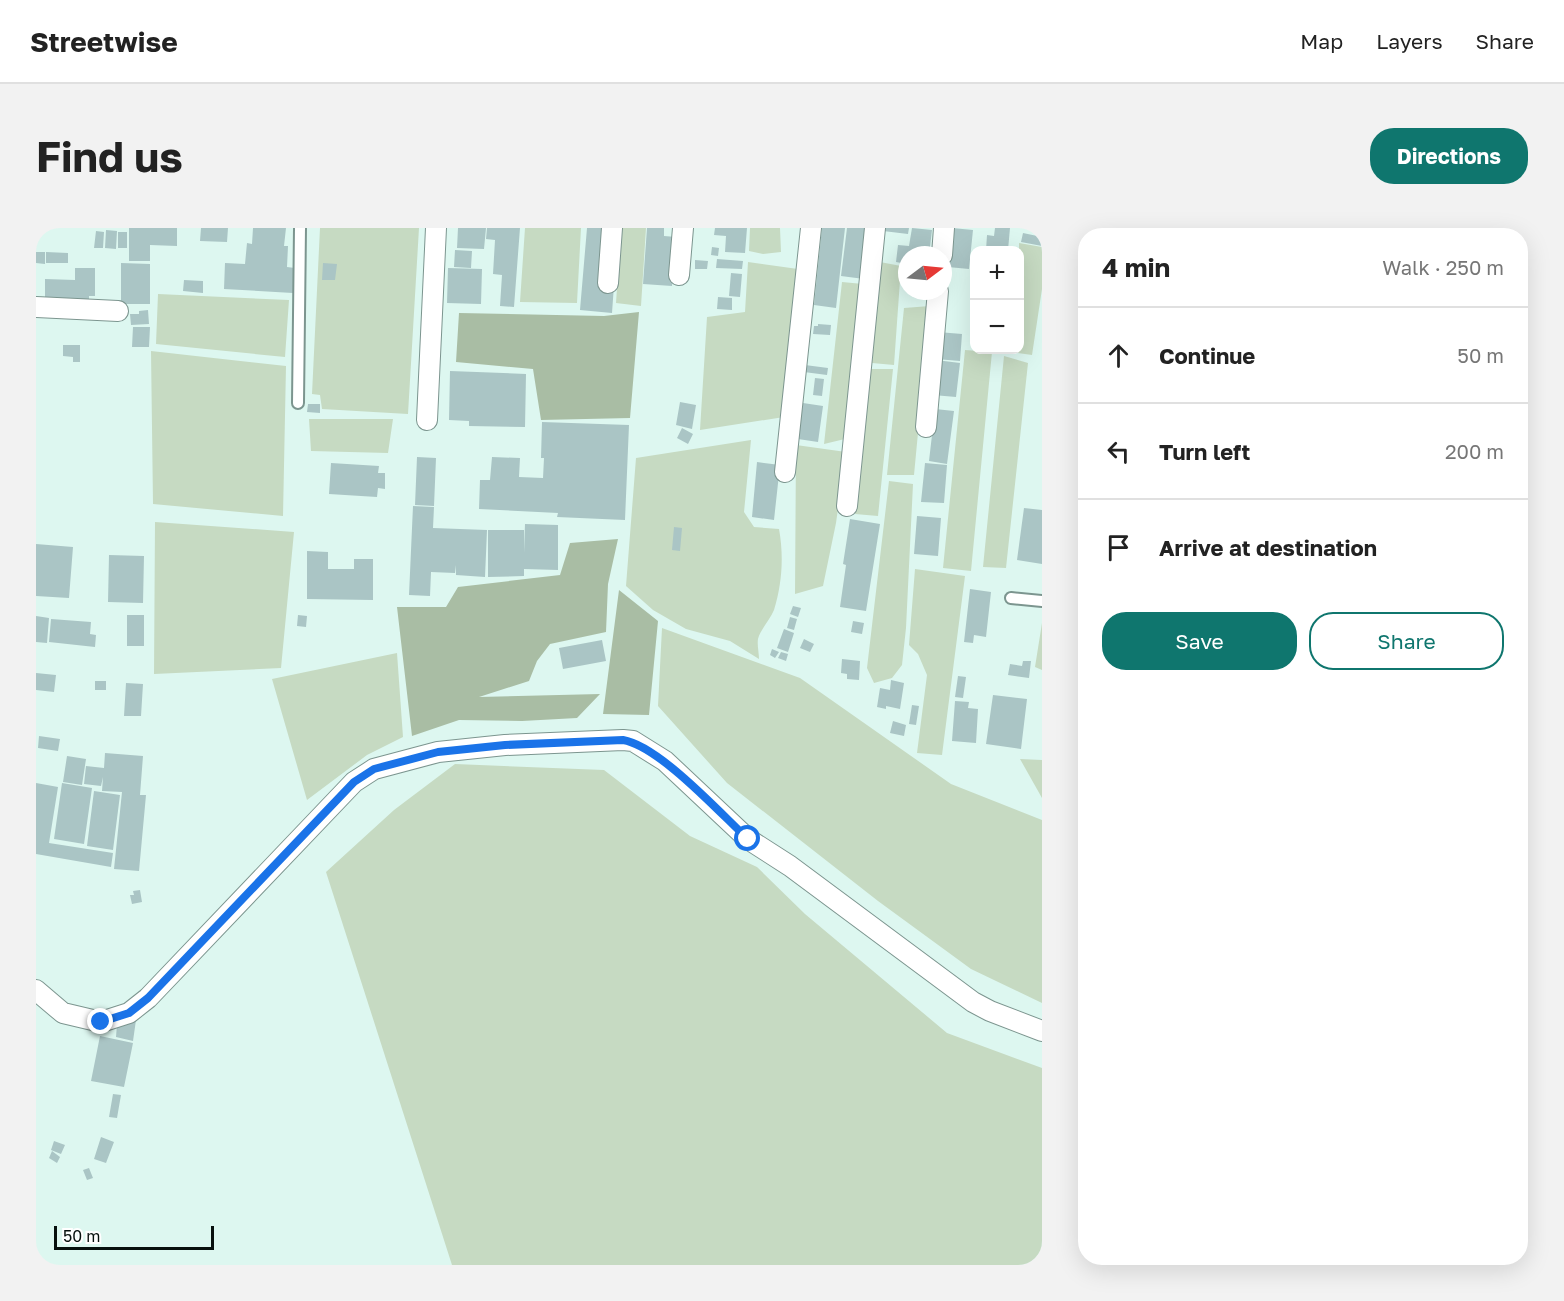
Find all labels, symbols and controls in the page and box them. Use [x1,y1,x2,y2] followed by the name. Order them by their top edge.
[30,25,178,58] text: Streetwise
[1300,28,1343,54] text: Map
[1376,28,1443,54] text: Layers
[1476,28,1534,54] text: Share
[1370,128,1528,184] button: Directions
[36,131,183,181] text: Find us
[898,246,952,300] north arrow
[970,246,1024,354] map controls
[970,246,1024,300] button: +
[1102,252,1170,283] text: 4 min
[1382,255,1504,279] text: Walk · 250 m
[970,300,1024,354] button: −
[1102,339,1135,372] icon: ahead
[1159,342,1255,369] text: Continue
[1457,343,1504,367] text: 50 m
[1102,435,1135,468] icon: left
[1159,438,1250,465] text: Turn left
[1445,439,1504,463] text: 200 m
[1102,531,1135,564] icon: arrive
[1159,534,1377,561] text: Arrive at destination
[1102,612,1297,670] button: Save
[1309,612,1504,670] button: Share
[734,825,760,851] route start
[87,1008,113,1034] route end
[54,1223,214,1250] scale bar
[63,1226,100,1246] text: 50 m

